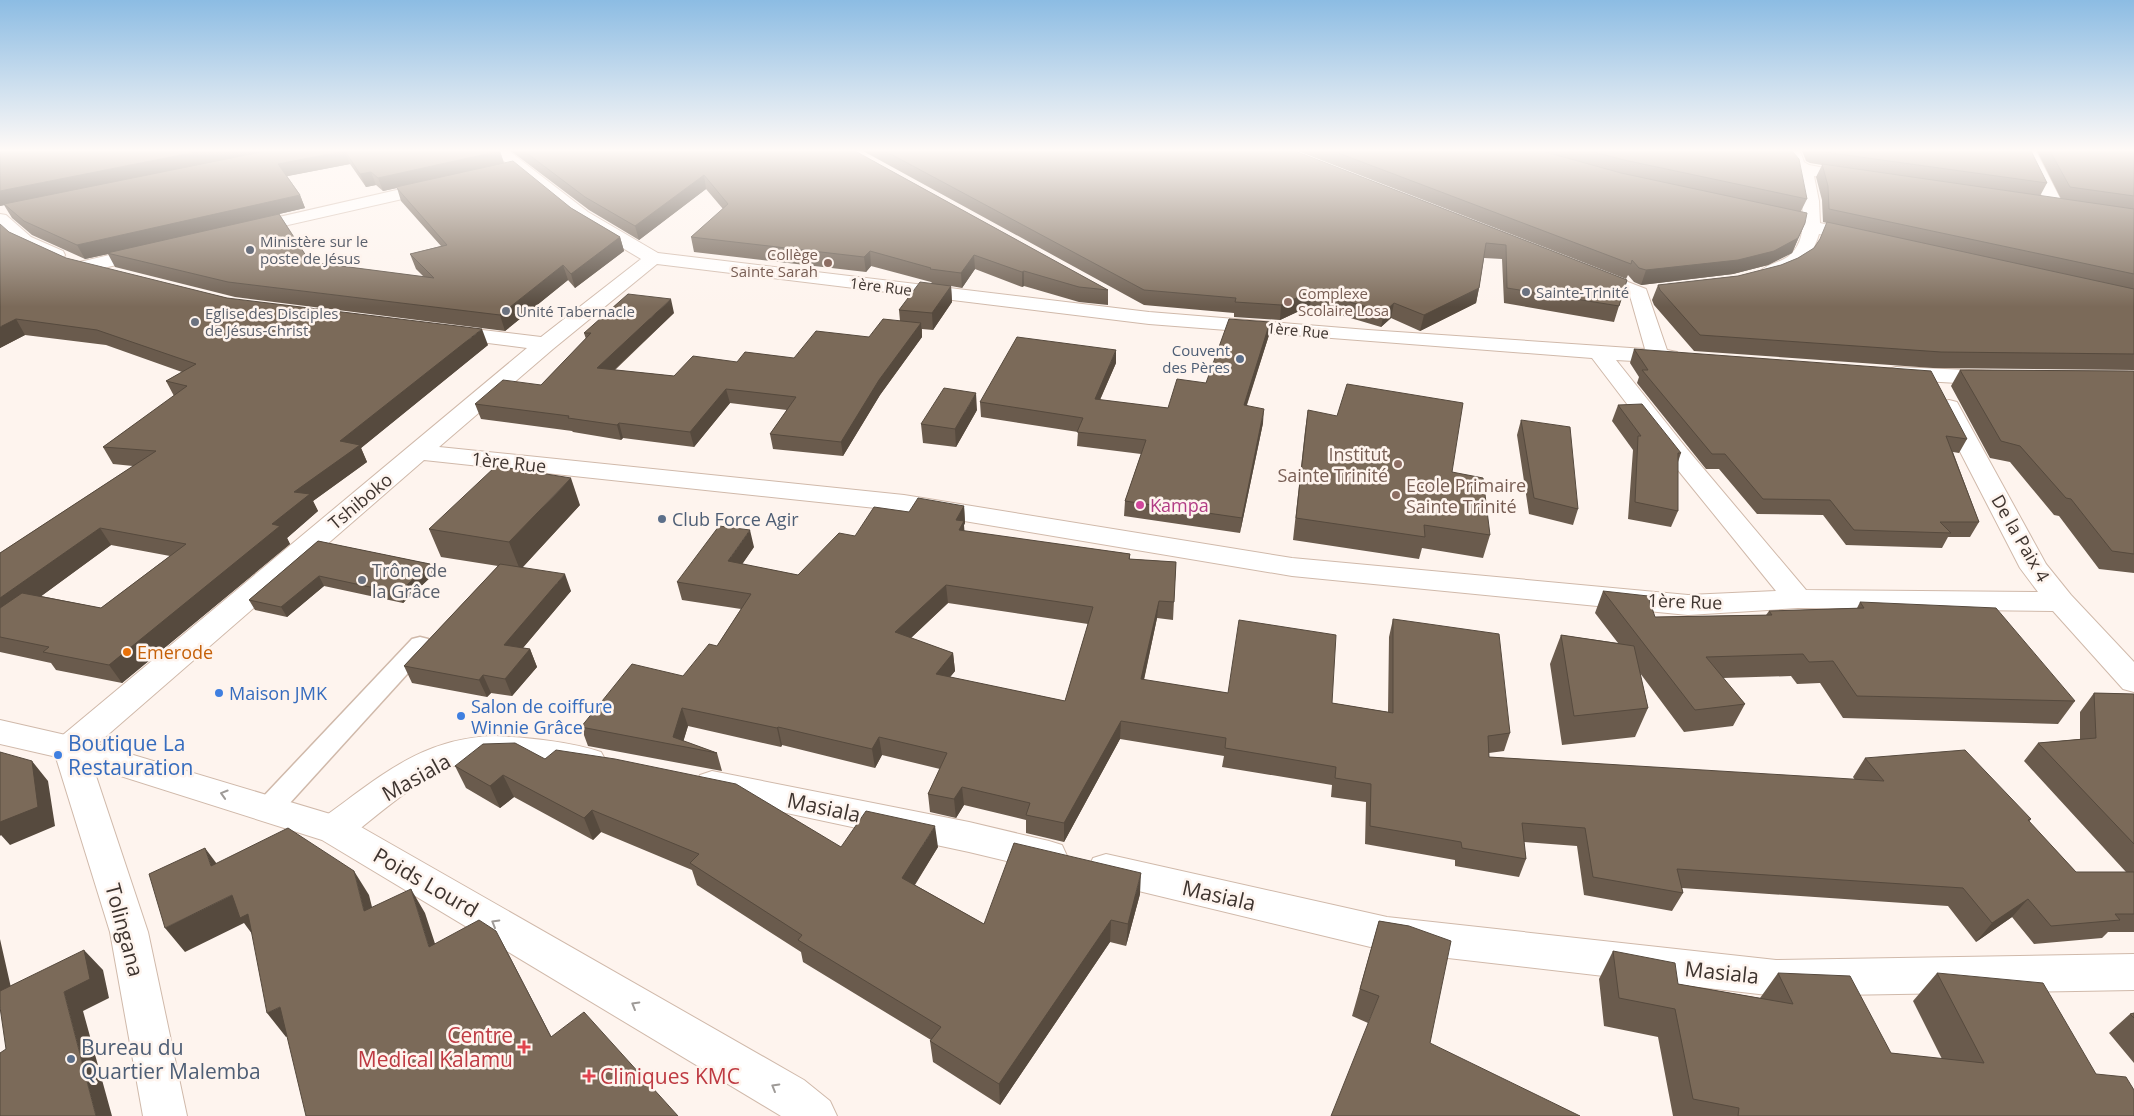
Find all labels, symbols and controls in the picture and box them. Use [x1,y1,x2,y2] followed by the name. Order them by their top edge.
[260,231,368,268] place label: Ministère sur le poste de Jésus
[244,244,256,256] marker: Ministère sur le poste de Jésus
[731,244,818,281] place label: Collège Sainte Sarah
[822,257,834,269] marker: Collège Sainte Sarah
[849,272,913,300] street label: 1ère Rue
[1536,282,1629,302] place label: Sainte-Trinité
[1298,283,1389,320] place label: Complexe Scolaire Losa
[1520,286,1532,298] marker: Sainte-Trinité
[1282,296,1294,308] marker: Complexe Scolaire Losa
[516,301,635,321] place label: Unité Tabernacle
[205,303,339,340] place label: Eglise des Disciples de Jésus-Christ
[500,305,512,317] marker: Unité Tabernacle
[189,316,201,328] marker: Eglise des Disciples de Jésus-Christ
[1266,317,1330,343] street label: 1ère Rue
[1162,340,1230,377] place label: Couvent des Pères
[1234,353,1246,365] marker: Couvent des Pères
[1277,442,1388,487] place label: Institut Sainte Trinité
[471,446,547,478] street label: 1ère Rue
[1392,458,1404,470] marker: Institut Sainte Trinité
[323,467,397,535] street label: Tshiboko
[1406,473,1526,518] place label: Ecole Primaire Sainte Trinité
[1390,489,1402,501] marker: Ecole Primaire Sainte Trinité
[1986,490,2056,586] street label: De la Paix 4
[1150,493,1209,517] place label: Kampa
[1134,499,1146,511] marker: Kampa
[672,507,799,531] place label: Club Force Agir
[656,513,668,525] marker: Club Force Agir
[372,558,447,603] place label: Trône de la Grâce
[356,574,368,586] marker: Trône de la Grâce
[1647,588,1723,614] street label: 1ère Rue
[137,640,213,664] place label: Emerode
[121,646,133,658] marker: Emerode
[229,681,328,705] place label: Maison JMK
[213,687,225,699] marker: Maison JMK
[471,694,612,739] place label: Salon de coiffure Winnie Grâce
[455,710,467,722] marker: Salon de coiffure Winnie Grâce
[68,729,193,781] place label: Boutique La Restauration
[377,747,455,807] street label: Masiala
[52,749,64,761] marker: Boutique La Restauration
[785,786,863,828] street label: Masiala
[220,789,228,799] one-way arrow
[368,841,484,923] street label: Poids Lourd
[1180,873,1258,917] street label: Masiala
[99,880,151,980] street label: Tolingana
[491,919,500,929] one-way arrow
[1683,954,1761,990] street label: Masiala
[632,1001,641,1011] one-way arrow
[358,1021,513,1073] place label: Centre Medical Kalamu
[81,1033,261,1085] place label: Bureau du Quartier Malemba
[517,1040,531,1054] marker: Centre Medical Kalamu
[65,1053,77,1065] marker: Bureau du Quartier Malemba
[600,1062,740,1090] place label: Cliniques KMC
[582,1069,596,1083] marker: Cliniques KMC
[772,1084,781,1094] one-way arrow

